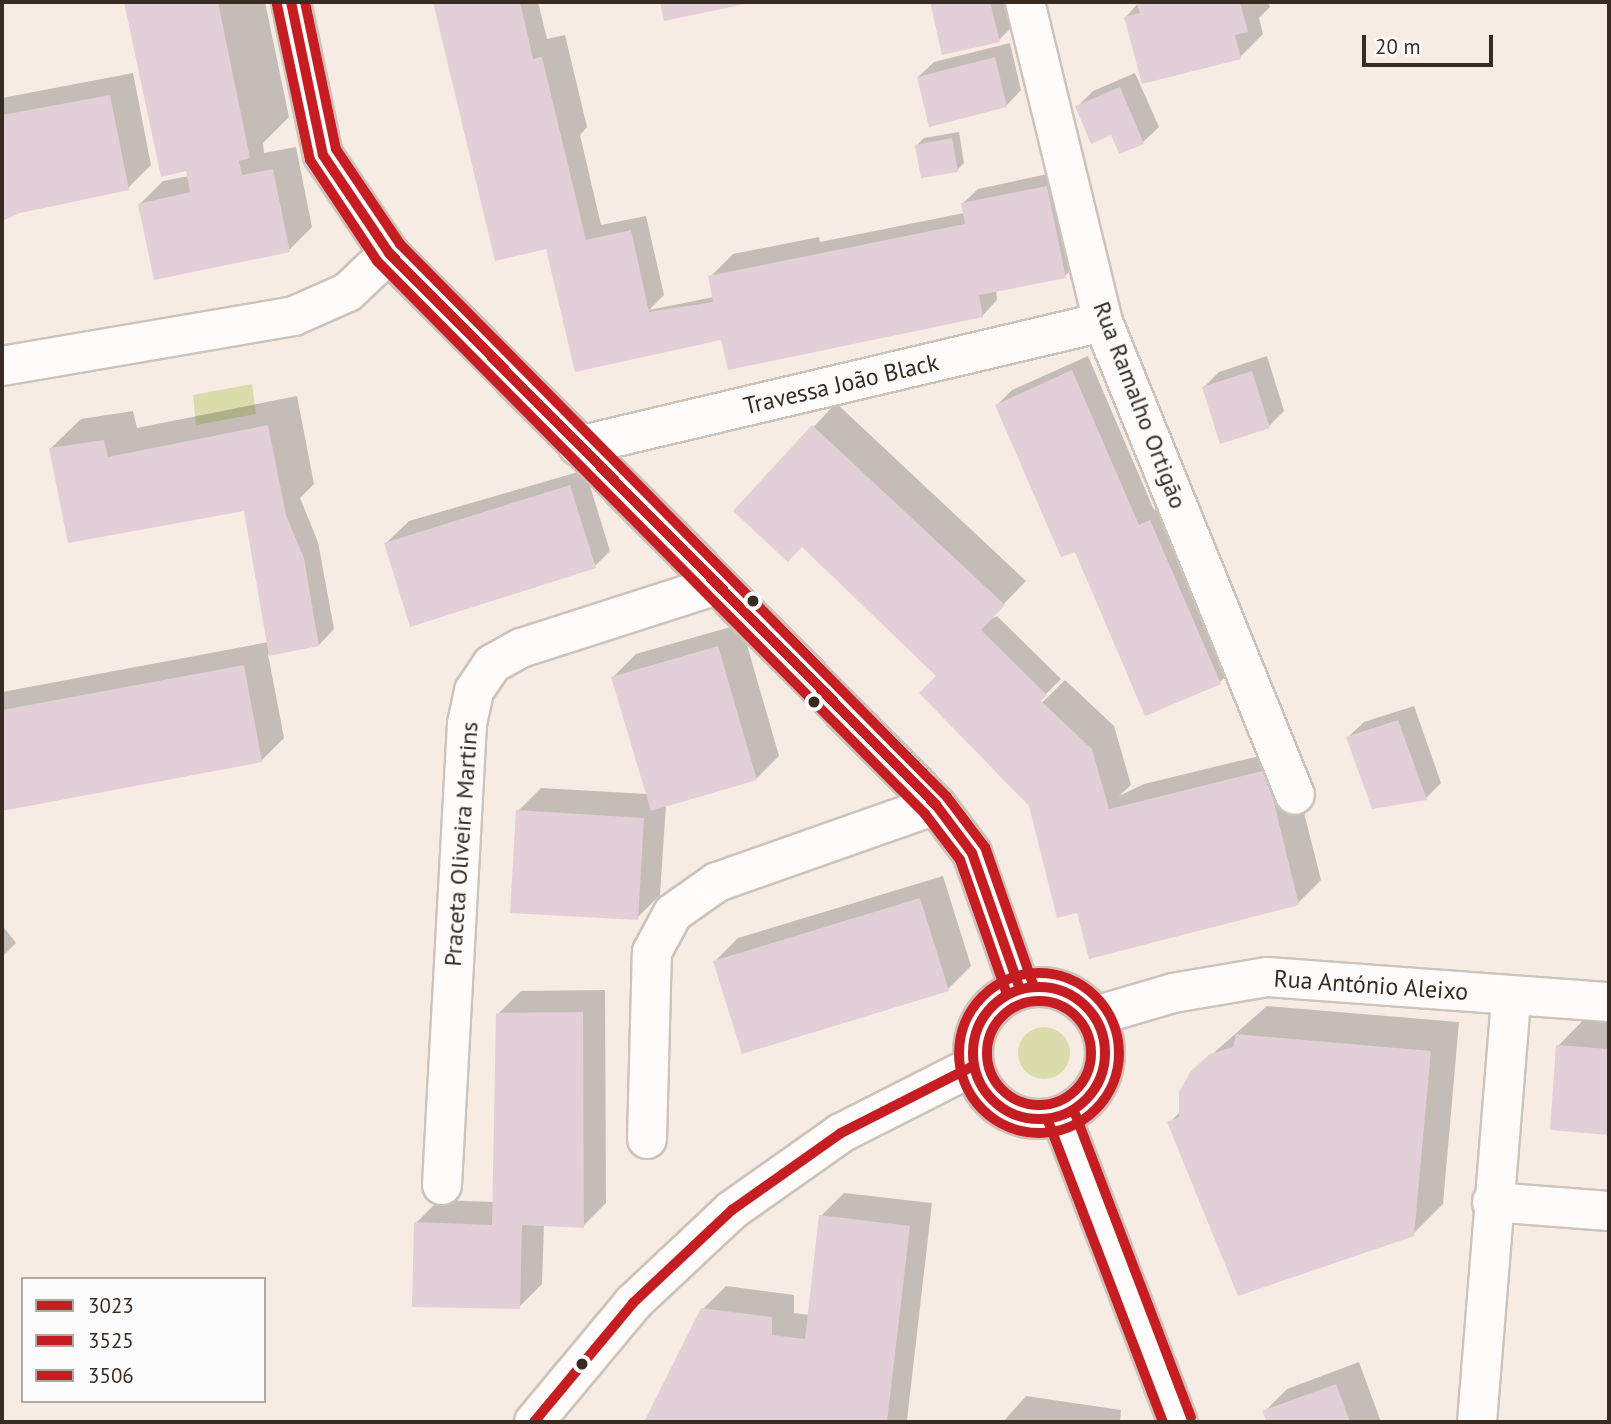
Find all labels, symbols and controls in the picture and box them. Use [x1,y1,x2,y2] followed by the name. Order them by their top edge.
[1366,21,1497,65] scale bar
[1375,33,1421,60] text: 20 m
[1087,297,1193,513] street label: Rua Ramalho Ortigão
[741,348,941,420] street label: Travessa João Black
[746,594,760,608] unlabelled marker
[807,695,821,709] unlabelled marker
[438,721,484,967] street label: Praceta Oliveira Martins
[1272,964,1470,1006] street label: Rua António Aleixo
[21,1277,266,1403] legend
[88,1292,134,1319] text: 3023
[88,1327,134,1354] text: 3525
[575,1357,589,1371] unlabelled marker
[88,1362,134,1389] text: 3506

